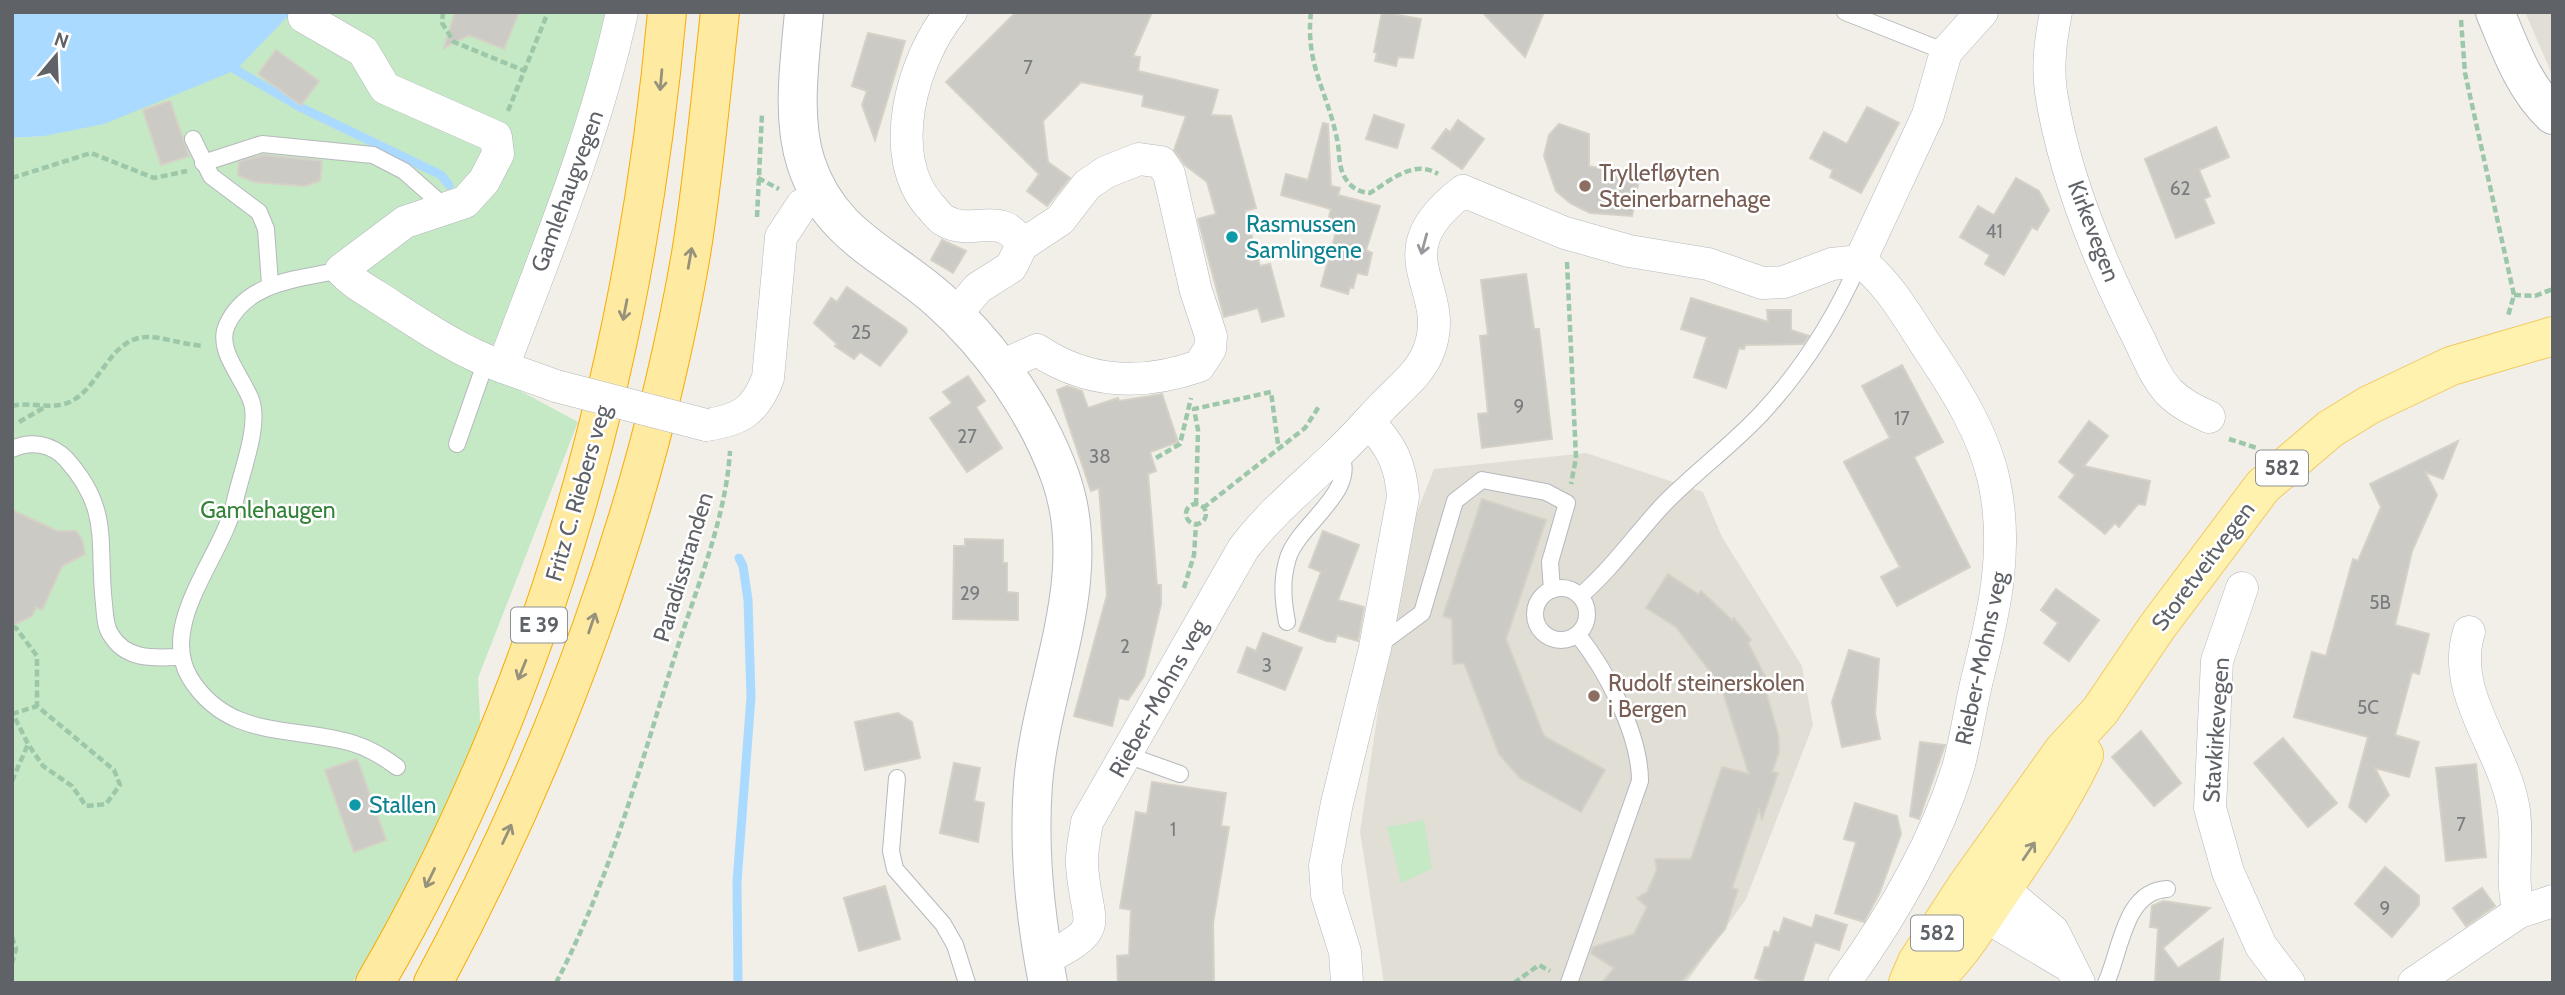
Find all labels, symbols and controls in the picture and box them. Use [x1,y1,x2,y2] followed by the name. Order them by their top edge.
[21,21,91,91] north arrow
[51,27,71,53] text: N
[1023,56,1033,79] house number: 7
[654,68,667,91] one-way arrow
[525,106,609,276] street label: Gamlehaugvegen
[1599,159,1771,213] place label: Tryllefløyten Steinerbarnehage
[2062,176,2126,286] street label: Kirkevegen
[2170,177,2190,200] house number: 62
[1577,178,1593,194] marker: Tryllefløyten Steinerbarnehage
[1246,210,1362,264] place label: Rasmussen Samlingene
[1985,220,2003,243] house number: 41
[1224,229,1240,245] marker: Rasmussen Samlingene
[1416,233,1429,255] one-way arrow
[683,247,697,270] one-way arrow
[618,298,632,321] one-way arrow
[851,321,871,344] house number: 25
[1514,395,1524,418] house number: 9
[539,401,617,584] street label: Fritz C. Riebers veg
[1894,407,1910,430] house number: 17
[957,425,977,448] house number: 27
[1089,445,1111,468] house number: 38
[2256,450,2308,486] road number: 582
[647,489,719,645] street label: Paradisstranden
[200,496,336,524] park label: Gamlehaugen
[2145,496,2261,636] street label: Storetveitvegen
[1949,568,2013,747] street label: Rieber-Mohns veg
[960,582,980,605] house number: 29
[2369,591,2391,614] house number: 5B
[511,608,567,642] road number: E 39
[587,613,599,635] one-way arrow
[1103,613,1213,782] street label: Rieber-Mohns veg
[1120,635,1130,658] house number: 2
[1262,654,1272,677] house number: 3
[2197,656,2235,804] street label: Stavkirkevegen
[514,659,527,680] one-way arrow
[1608,669,1805,723] place label: Rudolf steinerskolen i Bergen
[1586,688,1602,704] marker: Rudolf steinerskolen i Bergen
[2357,696,2379,719] house number: 5C
[369,791,436,819] place label: Stallen
[347,797,363,813] marker: Stallen
[2456,813,2466,836] house number: 7
[1170,818,1176,841] house number: 1
[501,824,515,845] one-way arrow
[2022,842,2036,861] one-way arrow
[423,867,437,888] one-way arrow
[2380,897,2390,920] house number: 9
[1911,916,1963,950] road number: 582

